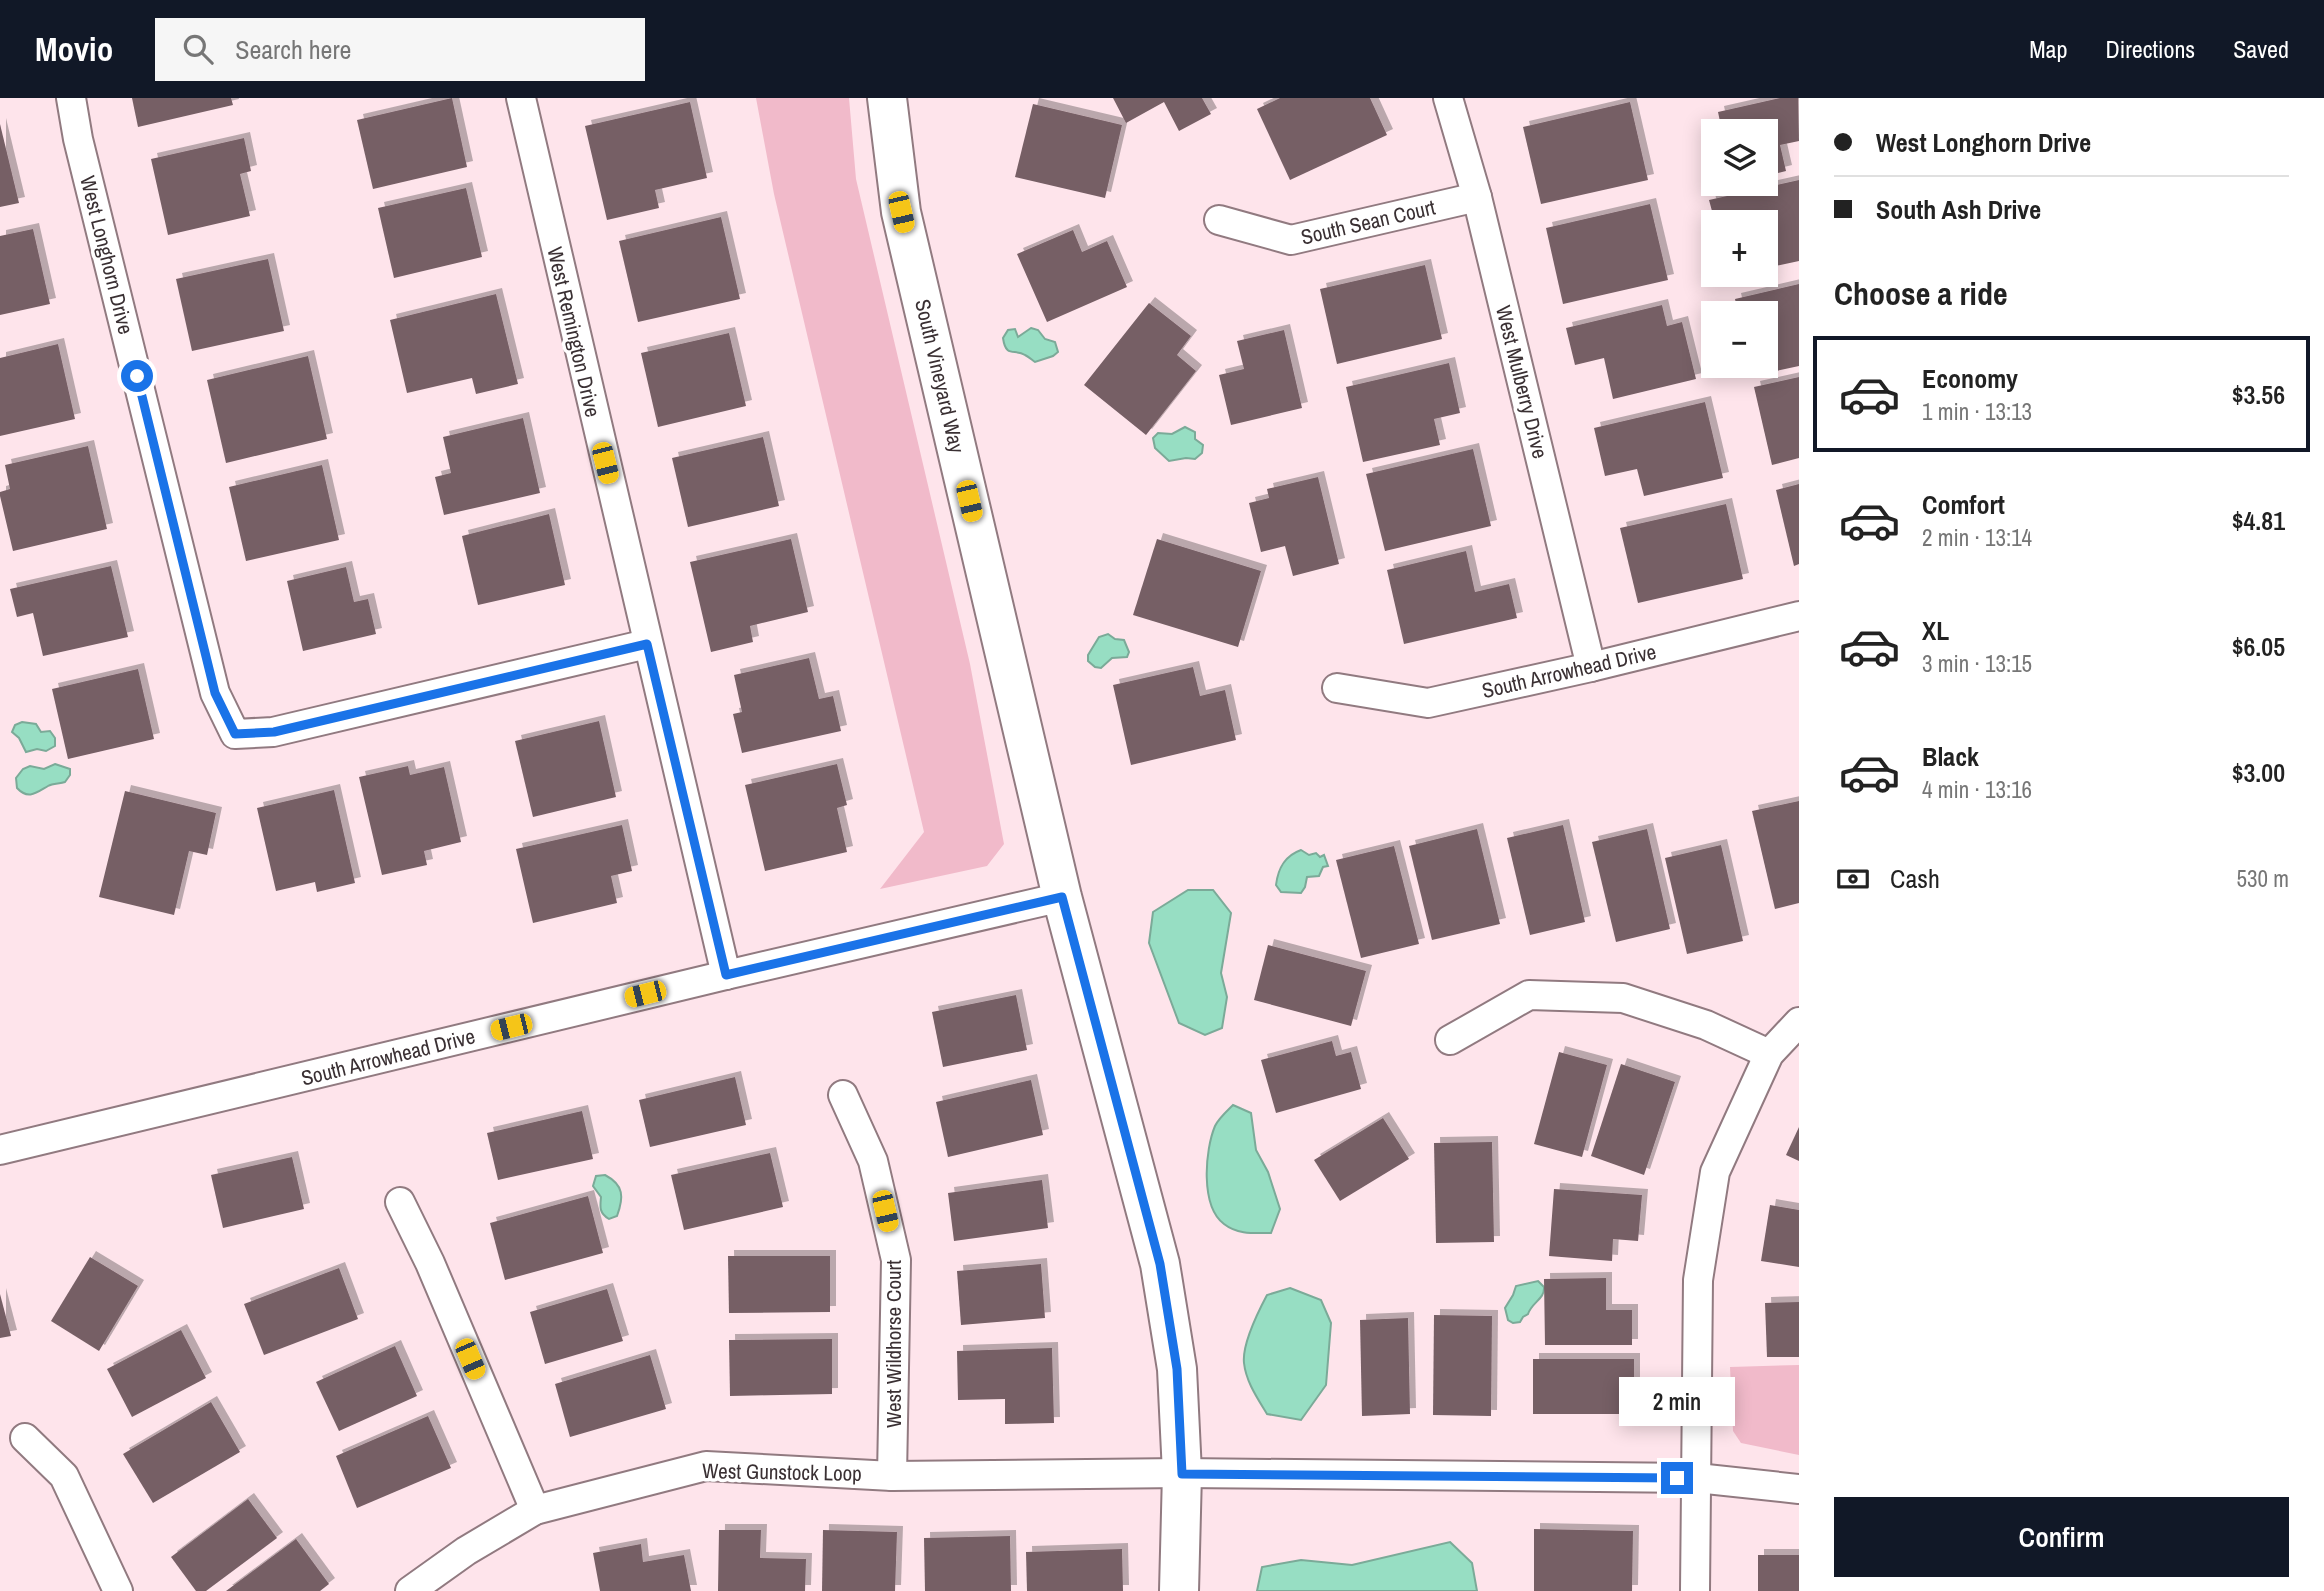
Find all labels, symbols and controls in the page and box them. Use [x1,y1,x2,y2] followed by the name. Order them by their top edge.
[155,18,645,81] search box
[35,27,113,71] text: Movio
[179,30,217,68] icon: search
[235,32,351,67] text: Search here
[2029,33,2067,65] text: Map
[2105,33,2195,65] text: Directions
[2233,33,2289,65] text: Saved
[1701,119,1778,378] map controls
[1701,119,1778,196] button: layers
[1876,125,2091,160] text: West Longhorn Drive
[73,173,141,337] street label: West Longhorn Drive
[887,189,916,235] car
[1298,192,1438,252] street label: South Sean Court
[1876,192,2041,227] text: South Ash Drive
[1701,210,1778,287] button: +
[540,244,608,420] street label: West Remington Drive
[1834,272,2008,315] text: Choose a ride
[908,296,972,456] street label: South Vineyard Way
[1701,301,1778,378] button: −
[1489,303,1555,461] street label: West Mulberry Drive
[121,360,153,392] route start
[1922,361,2018,396] text: Economy
[1838,363,1901,426] icon: car
[2232,377,2285,412] text: $3.56
[1922,396,2032,427] text: 1 min · 13:13
[590,440,621,486] car
[955,478,984,524] car
[1922,487,2005,522] text: Comfort
[1838,489,1901,552] icon: car
[2232,503,2285,538] text: $4.81
[1922,522,2032,553] text: 2 min · 13:14
[1922,613,1949,648] text: XL
[1838,615,1901,678] icon: car
[2232,629,2285,664] text: $6.05
[1479,637,1659,705] street label: South Arrowhead Drive
[1922,648,2032,679] text: 3 min · 13:15
[1922,739,1979,774] text: Black
[1838,741,1901,804] icon: car
[2232,755,2285,790] text: $3.00
[1922,774,2032,805] text: 4 min · 13:16
[1834,860,1872,898] icon: cash
[1890,861,1940,896] text: Cash
[2237,863,2289,894] text: 530 m
[623,979,668,1009] car
[489,1012,534,1042] car
[298,1021,478,1093] street label: South Arrowhead Drive
[871,1188,900,1234] car
[879,1260,908,1428] street label: West Wildhorse Court
[453,1336,488,1382] car
[1619,1376,1735,1426] callout: 2 min
[1653,1386,1701,1417] text: 2 min
[702,1456,862,1488] street label: West Gunstock Loop
[1661,1462,1693,1494] route end
[1834,1497,2289,1577] button: Confirm

